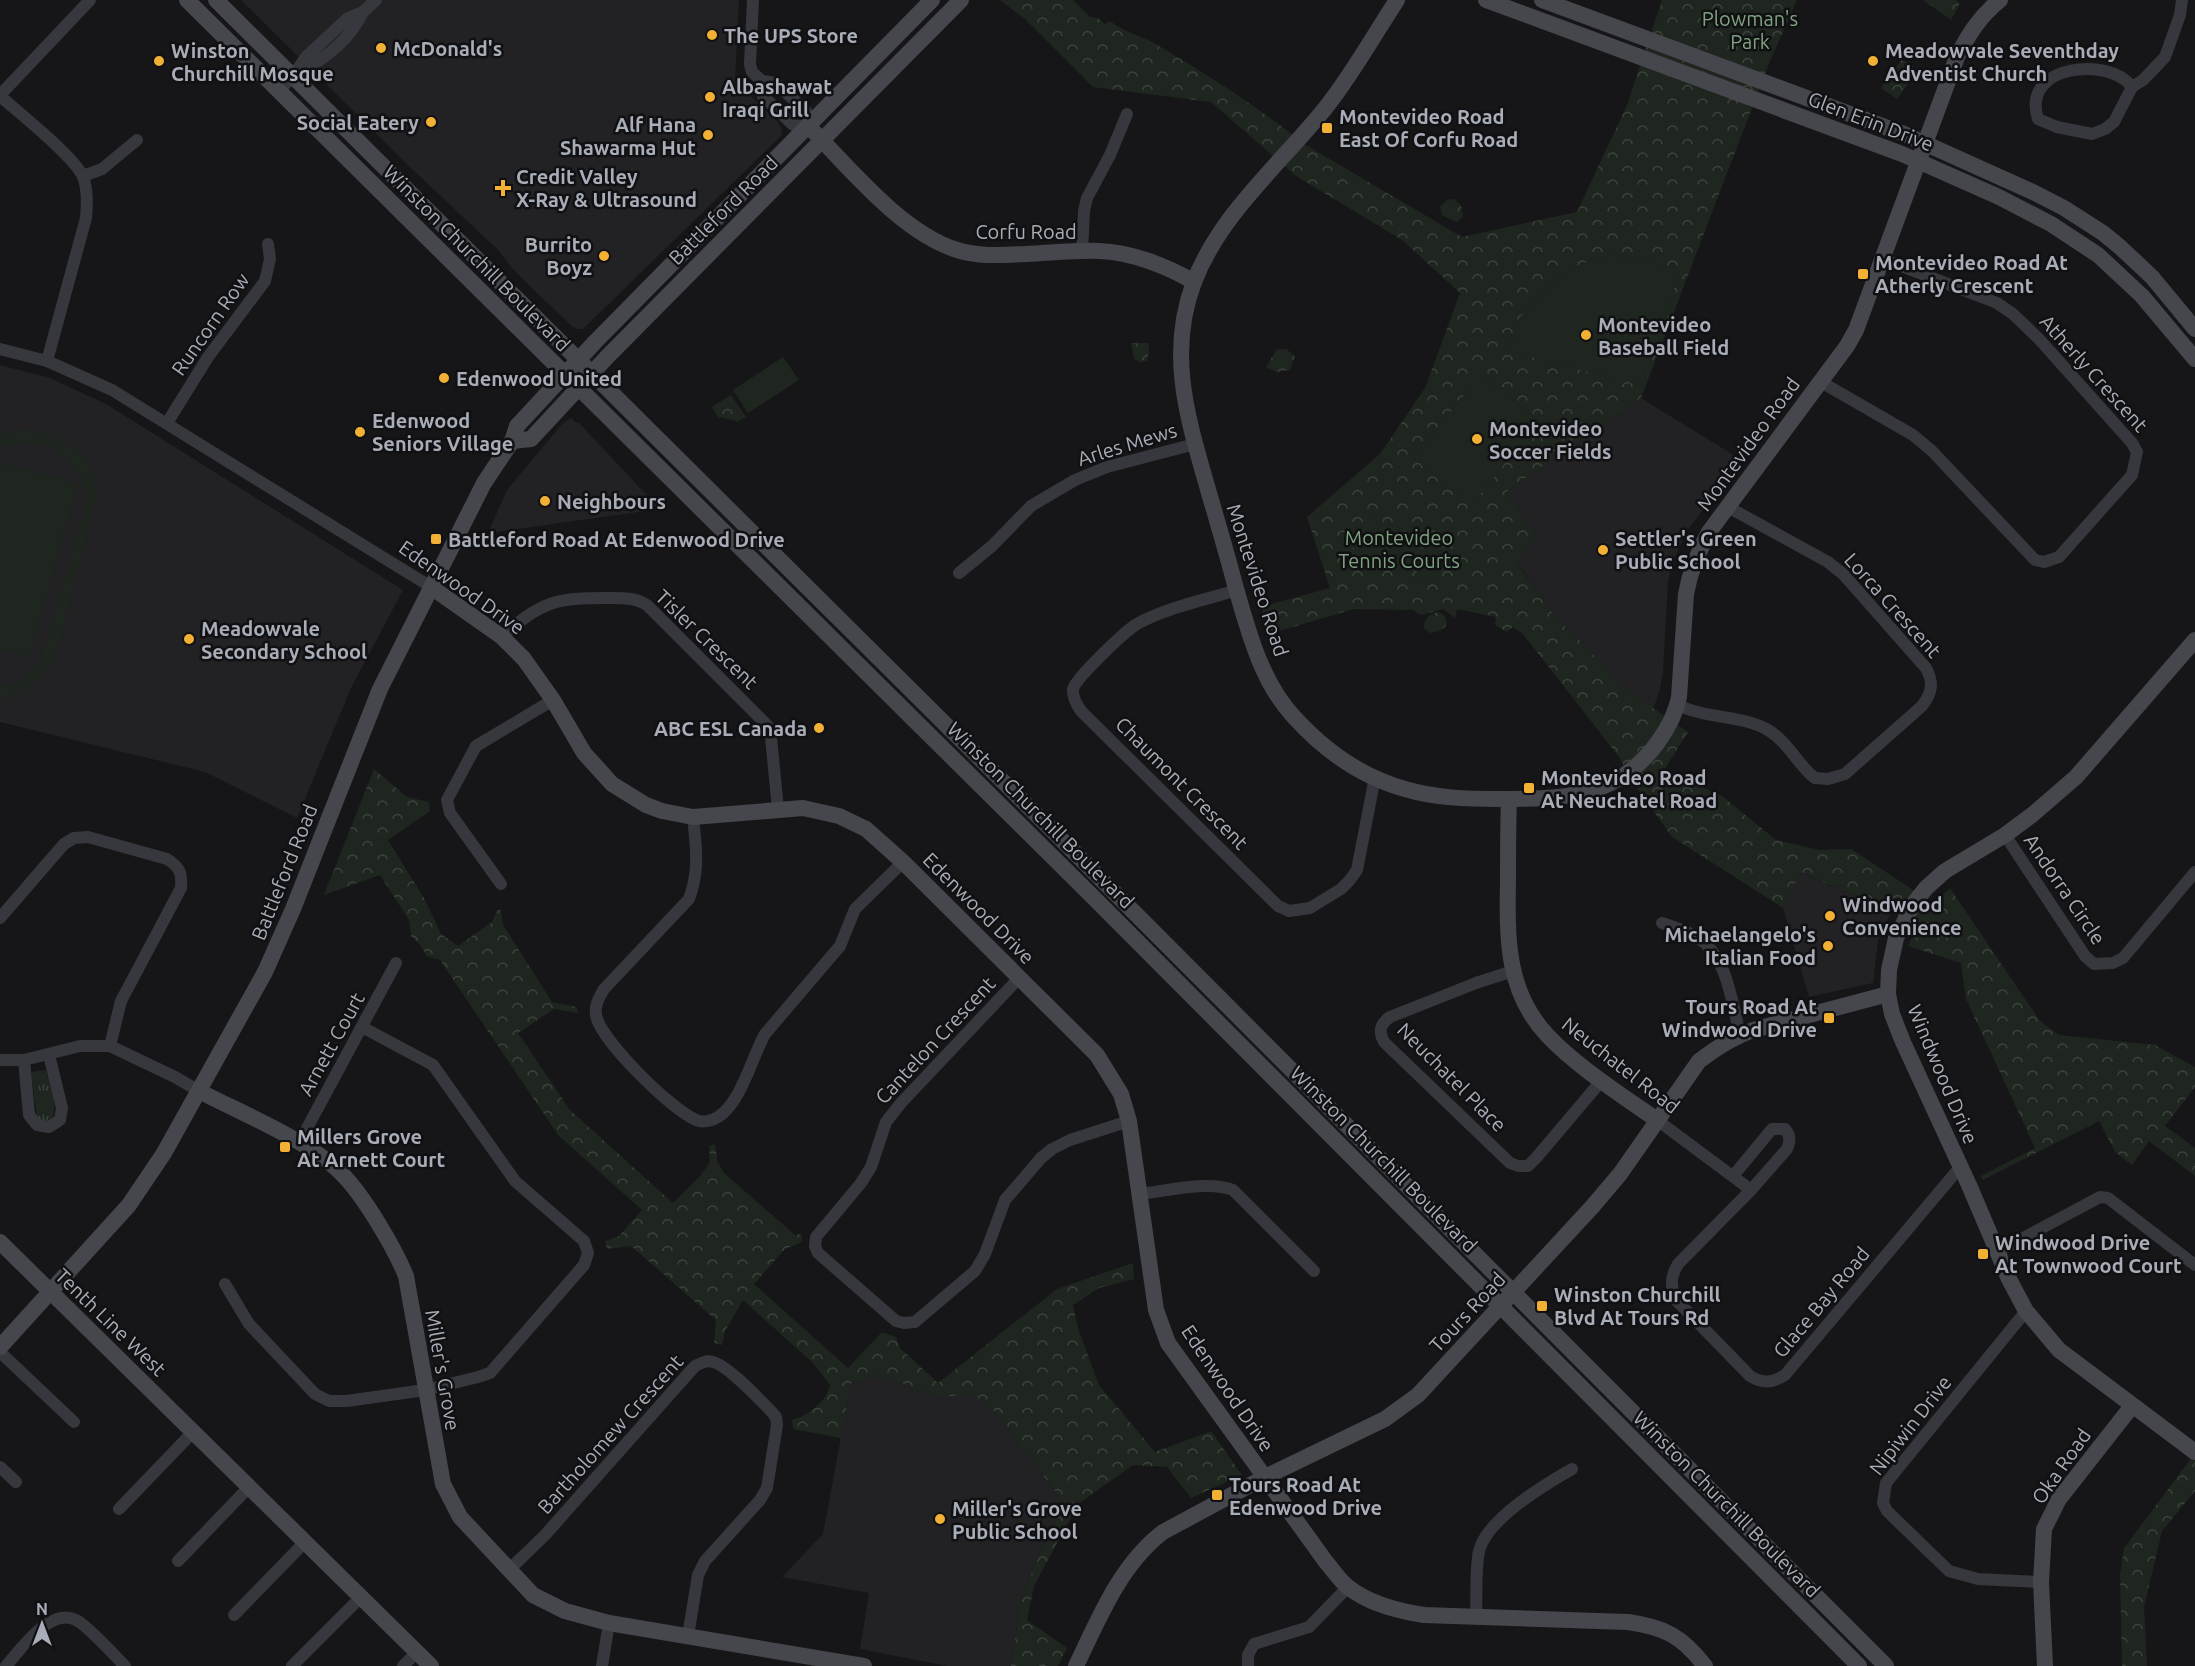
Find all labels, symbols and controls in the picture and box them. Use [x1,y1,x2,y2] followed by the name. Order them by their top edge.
[1702,7,1798,53] park label: Plowman's Park
[724,24,858,47] place label: The UPS Store
[705,28,719,42] marker: The UPS Store
[393,37,502,60] place label: McDonald's
[171,39,334,85] place label: Winston Churchill Mosque
[1885,39,2119,85] place label: Meadowvale Seventhday Adventist Church
[374,41,388,55] marker: McDonald's
[152,54,166,68] marker: Winston Churchill Mosque
[1866,54,1880,68] marker: Meadowvale Seventhday Adventist Church
[722,75,832,121] place label: Albashawat Iraqi Grill
[1805,87,1937,155] street label: Glen Erin Drive
[703,90,717,104] marker: Albashawat Iraqi Grill
[1339,105,1518,151] place label: Montevideo Road East Of Corfu Road
[297,111,419,134] place label: Social Eatery
[560,113,696,159] place label: Alf Hana Shawarma Hut
[424,115,438,129] marker: Social Eatery
[1320,121,1334,135] marker: Montevideo Road East Of Corfu Road
[701,128,715,142] marker: Alf Hana Shawarma Hut
[664,151,782,269] street label: Battleford Road
[379,160,575,356] street label: Winston Churchill Boulevard
[516,165,697,211] place label: Credit Valley X-Ray & Ultrasound
[494,179,512,197] marker: Credit Valley X-Ray & Ultrasound
[975,220,1077,243] street label: Corfu Road
[525,233,592,279] place label: Burrito Boyz
[597,249,611,263] marker: Burrito Boyz
[1875,251,2068,297] place label: Montevideo Road At Atherly Crescent
[1856,267,1870,281] marker: Montevideo Road At Atherly Crescent
[166,268,254,380] street label: Runcorn Row
[2035,310,2153,436] street label: Atherly Crescent
[1598,313,1729,359] place label: Montevideo Baseball Field
[1579,328,1593,342] marker: Montevideo Baseball Field
[456,367,622,390] place label: Edenwood United
[437,371,451,385] marker: Edenwood United
[1692,373,1804,515] street label: Montevideo Road
[372,409,513,455] place label: Edenwood Seniors Village
[1489,417,1612,463] place label: Montevideo Soccer Fields
[1075,418,1179,470] street label: Arles Mews
[353,425,367,439] marker: Edenwood Seniors Village
[1470,432,1484,446] marker: Montevideo Soccer Fields
[557,490,666,513] place label: Neighbours
[538,494,552,508] marker: Neighbours
[1222,501,1294,659] street label: Montevideo Road
[1338,526,1460,572] park label: Montevideo Tennis Courts
[1615,527,1757,573] place label: Settler's Green Public School
[448,528,785,551] place label: Battleford Road At Edenwood Drive
[429,532,443,546] marker: Battleford Road At Edenwood Drive
[395,535,529,639] street label: Edenwood Drive
[1596,543,1610,557] marker: Settler's Green Public School
[1840,548,1946,662] street label: Lorca Crescent
[651,585,763,693] street label: Tisler Crescent
[201,617,367,663] place label: Meadowvale Secondary School
[182,632,196,646] marker: Meadowvale Secondary School
[1111,712,1253,854] street label: Chaumont Crescent
[654,717,807,740] place label: ABC ESL Canada
[943,717,1139,913] street label: Winston Churchill Boulevard
[812,721,826,735] marker: ABC ESL Canada
[1541,766,1717,812] place label: Montevideo Road At Neuchatel Road
[1522,781,1536,795] marker: Montevideo Road At Neuchatel Road
[246,801,322,943] street label: Battleford Road
[2020,829,2110,949] street label: Andorra Circle
[919,848,1039,968] street label: Edenwood Drive
[1842,893,1962,939] place label: Windwood Convenience
[1823,909,1837,923] marker: Windwood Convenience
[1665,923,1816,969] place label: Michaelangelo's Italian Food
[1821,939,1835,953] marker: Michaelangelo's Italian Food
[870,972,1000,1108] street label: Cantelon Crescent
[293,988,369,1099] street label: Arnett Court
[1662,995,1817,1041] place label: Tours Road At Windwood Drive
[1903,1001,1983,1147] street label: Windwood Drive
[1822,1011,1836,1025] marker: Tours Road At Windwood Drive
[1558,1012,1684,1118] street label: Neuchatel Road
[1393,1018,1511,1136] street label: Neuchatel Place
[1286,1061,1482,1257] street label: Winston Churchill Boulevard
[297,1125,445,1171] place label: Millers Grove At Arnett Court
[278,1140,292,1154] marker: Millers Grove At Arnett Court
[1995,1231,2182,1277] place label: Windwood Drive At Townwood Court
[1768,1242,1874,1362] street label: Glace Bay Road
[1976,1247,1990,1261] marker: Windwood Drive At Townwood Court
[51,1264,171,1381] street label: Tenth Line West
[1424,1268,1510,1356] street label: Tours Road
[1554,1283,1721,1329] place label: Winston Churchill Blvd At Tours Rd
[1535,1299,1549,1313] marker: Winston Churchill Blvd At Tours Rd
[421,1308,465,1432] street label: Miller's Grove
[1177,1320,1279,1456] street label: Edenwood Drive
[533,1350,688,1518] street label: Bartholomew Crescent
[1864,1371,1956,1479] street label: Nipiwin Drive
[1629,1406,1825,1602] street label: Winston Churchill Boulevard
[2027,1424,2095,1508] street label: Oka Road
[1229,1473,1382,1519] place label: Tours Road At Edenwood Drive
[1210,1488,1224,1502] marker: Tours Road At Edenwood Drive
[952,1497,1082,1543] place label: Miller's Grove Public School
[933,1512,947,1526] marker: Miller's Grove Public School
[12,1594,72,1654] north arrow
[36,1600,48,1618] text: N

